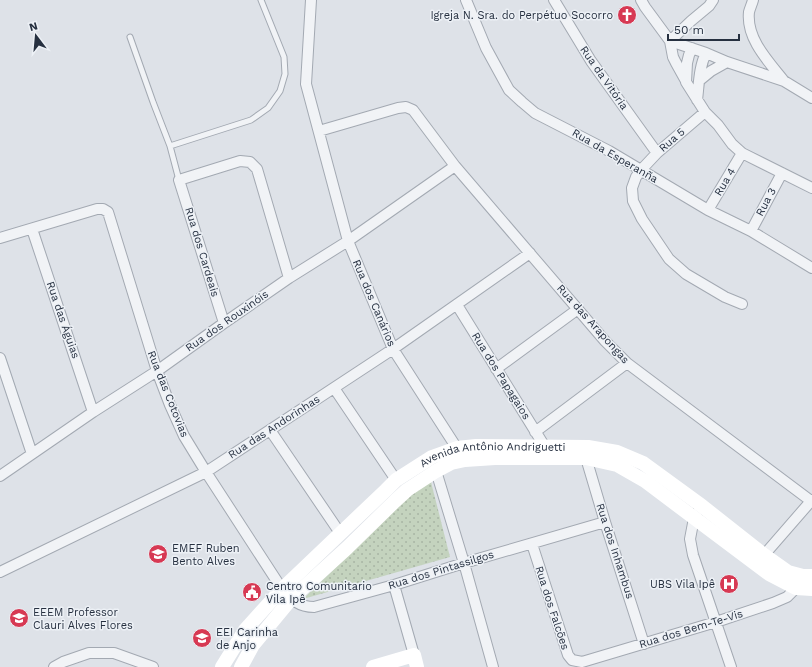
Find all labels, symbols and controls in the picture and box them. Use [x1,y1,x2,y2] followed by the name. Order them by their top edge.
[616,4,638,26] church icon: Igreja N. Sra. do Perpétuo Socorro
[430,9,613,22] place label: Igreja N. Sra. do Perpétuo Socorro
[16,16,56,56] north arrow
[668,16,739,42] scale bar
[28,19,39,34] text: N
[674,23,704,37] text: 50 m
[577,44,631,112] street label: Rua da Vitória
[656,125,688,155] street label: Rua 5
[570,126,660,186] street label: Rua da Esperanña
[712,165,739,198] street label: Rua 4
[753,186,779,218] street label: Rua 3
[182,206,222,299] street label: Rua dos Cardeais
[350,257,398,349] street label: Rua dos Canários
[44,279,83,360] street label: Rua das Águias
[554,282,632,366] street label: Rua das Arapongas
[183,287,271,354] street label: Rua dos Rouxinóis
[469,330,533,422] street label: Rua dos Papagaios
[145,349,191,439] street label: Rua das Cotovias
[226,392,322,461] street label: Rua das Andorinhas
[417,439,565,470] street label: Avenida Antônio Andriguetti
[593,502,637,601] street label: Rua dos Inhambus
[172,542,240,568] place label: EMEF Ruben Bento Alves
[147,543,169,565] school or university icon: EMEF Ruben Bento Alves
[386,548,496,592] street label: Rua dos Pintassilgos
[532,564,572,652] street label: Rua dos Falcões
[718,573,740,595] hospital icon: UBS Vila Ipê
[650,578,715,591] place label: UBS Vila Ipê
[266,580,372,606] place label: Centro Comunitario Vila Ipê
[241,581,263,603] public building icon: Centro Comunitario Vila Ipê
[33,606,133,632] place label: EEEM Professor Clauri Alves Flores
[8,607,30,629] school or university icon: EEEM Professor Clauri Alves Flores
[637,607,745,651] street label: Rua dos Bem-Te-Vis
[216,626,278,652] place label: EEI Carinha de Anjo
[191,627,213,649] school or university icon: EEI Carinha de Anjo

